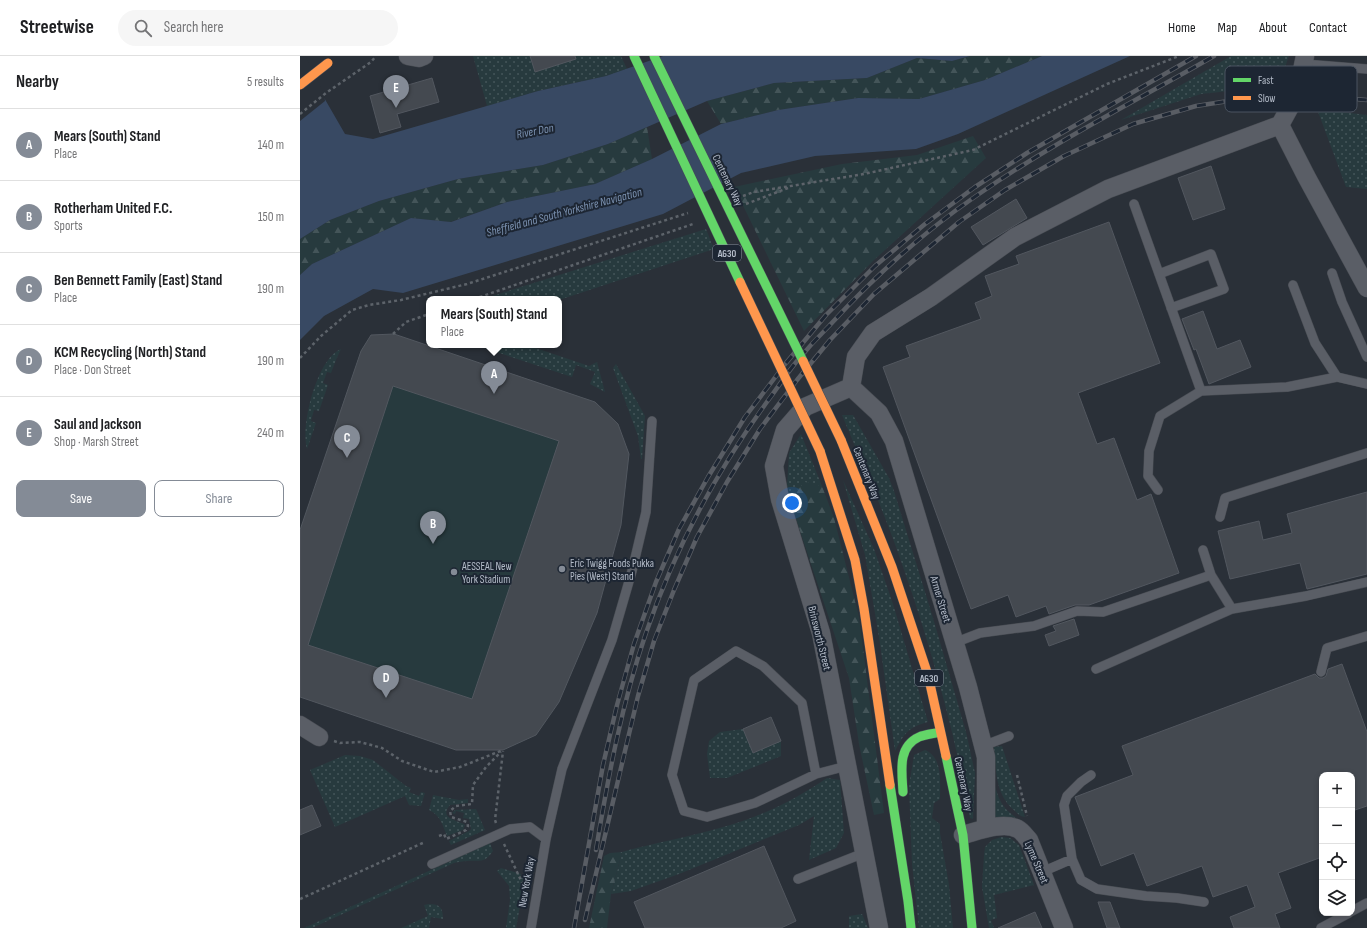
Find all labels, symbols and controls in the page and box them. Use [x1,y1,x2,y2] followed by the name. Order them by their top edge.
[118,10,398,46] search box
[20,16,94,39] text: Streetwise
[132,17,154,39] icon: search
[164,18,223,37] text: Search here
[1168,19,1196,36] text: Home
[1218,19,1237,36] text: Map
[1259,19,1287,36] text: About
[1309,19,1347,36] text: Contact
[1225,66,1357,112] legend
[16,72,59,92] text: Nearby
[247,74,284,90] text: 5 results
[1258,74,1274,87] text: Fast
[383,75,409,108] pin: E
[1258,92,1275,105] text: Slow
[515,121,555,142] water label: River Don
[54,127,160,146] text: Mears (South) Stand
[26,137,32,153] text: A
[258,137,284,153] text: 140 m
[54,146,77,162] text: Place
[710,152,746,209] street label: Centenary Way
[485,184,644,240] water label: Sheffield and South Yorkshire Navigation
[54,199,172,218] text: Rotherham United F.C.
[26,209,32,225] text: B
[258,209,284,225] text: 150 m
[54,218,83,234] text: Sports
[713,245,741,261] road number: A630
[54,271,222,290] text: Ben Bennett Family (East) Stand
[26,281,32,297] text: C
[257,281,284,297] text: 190 m
[54,290,77,306] text: Place
[426,296,562,348] popup
[441,305,547,324] text: Mears (South) Stand
[441,324,464,340] text: Place
[54,343,206,362] text: KCM Recycling (North) Stand
[26,353,32,369] text: D
[257,353,284,369] text: 190 m
[481,361,507,394] pin: A
[54,362,131,378] text: Place · Don Street
[54,415,141,434] text: Saul and Jackson
[26,425,32,441] text: E
[257,425,284,441] text: 240 m
[334,425,360,458] pin: C
[54,434,139,450] text: Shop · Marsh Street
[850,445,883,502] street label: Centenary Way
[16,480,146,517] button: Save
[154,480,284,517] button: Share
[782,493,802,513] your location
[420,511,446,544] pin: B
[570,557,654,583] place label: Eric Twigg Foods Pukka Pies (West) Stand
[461,560,512,586] place label: AESSEAL New York Stadium
[557,564,567,574] marker: Eric Twigg Foods Pukka Pies (West) Stand
[449,567,459,577] marker: AESSEAL New York Stadium
[927,573,954,624] street label: Armer Street
[805,605,834,672] street label: Brinsworth Street
[373,665,399,698] pin: D
[915,670,943,686] road number: A630
[951,756,976,813] street label: Centenary Way
[1319,772,1355,916] map controls
[1319,772,1355,808] button: +
[1319,808,1355,844] button: −
[1022,839,1051,886] street label: Lyme Street
[1319,844,1355,880] button: locate
[516,855,537,908] street label: New York Way
[1319,880,1355,916] button: layers

